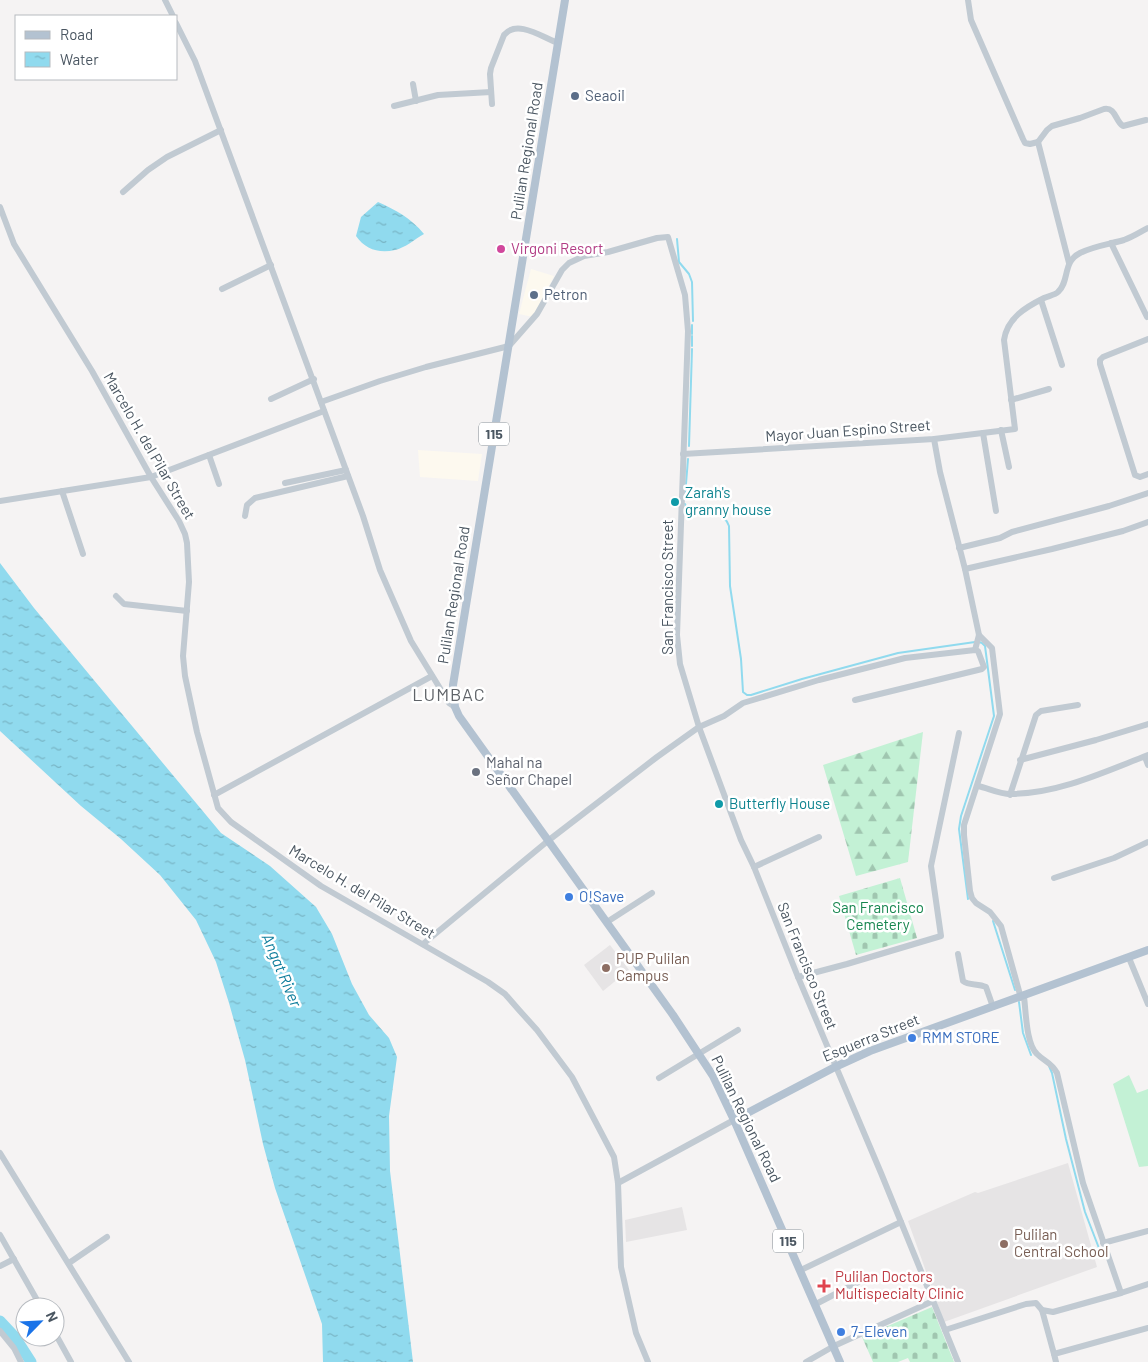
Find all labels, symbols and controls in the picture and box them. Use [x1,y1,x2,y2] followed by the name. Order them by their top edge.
[15,15,178,80] legend
[60,25,93,43] text: Road
[60,50,99,68] text: Water
[506,81,546,221] street label: Pulilan Regional Road
[585,86,625,104] place label: Seaoil
[569,90,581,102] marker: Seaoil
[511,239,604,257] place label: Virgoni Resort
[495,243,507,255] marker: Virgoni Resort
[544,285,588,303] place label: Petron
[528,289,540,301] marker: Petron
[100,369,199,522] street label: Marcelo H. del Pilar Street
[765,415,931,445] street label: Mayor Juan Espino Street
[479,422,509,446] road number: 115
[685,483,771,518] place label: Zarah's granny house
[669,496,681,508] marker: Zarah's granny house
[658,519,676,655] street label: San Francisco Street
[433,525,473,665] street label: Pulilan Regional Road
[412,683,486,705] district label: LUMBAC
[486,753,572,788] place label: Mahal na Señor Chapel
[470,766,482,778] marker: Mahal na Señor Chapel
[729,794,830,812] place label: Butterfly House
[713,798,725,810] marker: Butterfly House
[286,840,439,942] street label: Marcelo H. del Pilar Street
[579,887,624,905] place label: O!Save
[563,891,575,903] marker: O!Save
[832,898,924,933] park label: San Francisco Cemetery
[774,899,842,1032] street label: San Francisco Street
[259,930,307,1011] water label: Angat River
[616,949,690,984] place label: PUP Pulilan Campus
[600,962,612,974] marker: PUP Pulilan Campus
[820,1009,922,1065] street label: Esguerra Street
[922,1028,999,1046] place label: RMM STORE
[906,1032,918,1044] marker: RMM STORE
[708,1052,785,1185] street label: Pulilan Regional Road
[1014,1225,1109,1260] place label: Pulilan Central School
[773,1230,803,1252] road number: 115
[998,1238,1010,1250] marker: Pulilan Central School
[835,1267,964,1302] place label: Pulilan Doctors Multispecialty Clinic
[817,1279,831,1293] marker: Pulilan Doctors Multispecialty Clinic
[15,1297,65,1347] north arrow
[43,1309,62,1324] text: N
[851,1322,907,1340] place label: 7-Eleven
[835,1326,847,1338] marker: 7-Eleven

